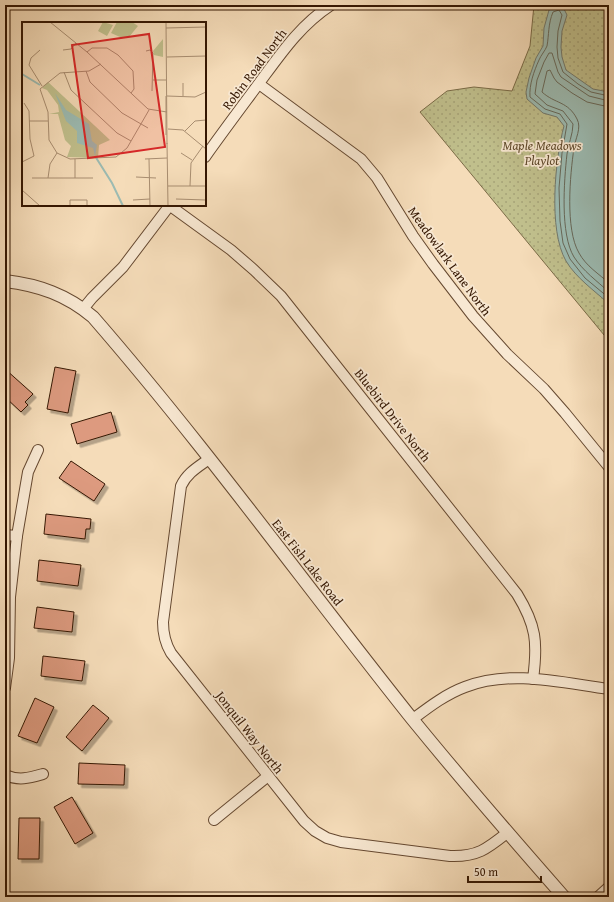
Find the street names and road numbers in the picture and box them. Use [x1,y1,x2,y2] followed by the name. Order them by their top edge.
[218,24,292,114] street label: Robin Road North
[403,203,496,321] street label: Meadowlark Lane North
[350,365,436,467] street label: Bluebird Drive North
[268,515,348,610] street label: East Fish Lake Road
[210,685,288,778] street label: Jonquil Way North

